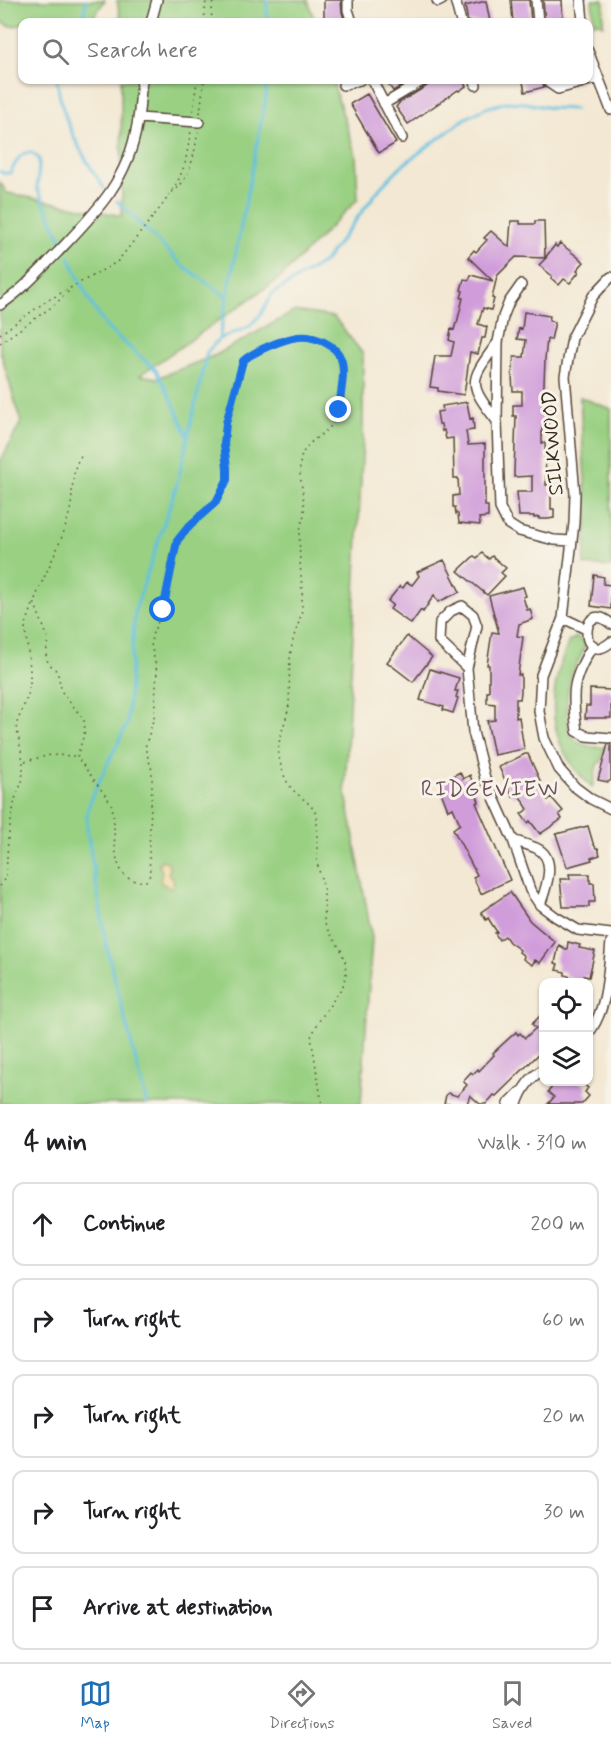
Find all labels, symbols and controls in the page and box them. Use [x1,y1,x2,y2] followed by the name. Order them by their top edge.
[18,18,593,84] search box
[39,35,72,68] icon: search
[87,37,198,65] text: Search here
[535,390,571,496] street label: SILKWOOD
[325,396,351,422] route end
[149,596,175,622] route start
[421,776,559,804] district label: RIDGEVIEW
[539,978,593,1086] map controls
[539,978,593,1032] button: locate
[539,1032,593,1086] button: layers
[24,1126,87,1160] text: 4 min
[477,1130,587,1157] text: Walk · 310 m
[26,1208,59,1241] icon: ahead
[83,1210,165,1238] text: Continue
[530,1211,585,1238] text: 200 m
[26,1304,59,1337] icon: right
[83,1306,181,1334] text: Turn right
[542,1307,585,1334] text: 60 m
[26,1400,59,1433] icon: right
[83,1402,181,1430] text: Turn right
[542,1403,585,1430] text: 20 m
[26,1496,59,1529] icon: right
[83,1498,181,1526] text: Turn right
[543,1499,585,1526] text: 30 m
[26,1592,59,1625] icon: arrive
[83,1594,273,1622] text: Arrive at destination
[79,1677,112,1734] tab: Map
[269,1677,335,1734] tab: Directions
[492,1677,532,1734] tab: Saved

